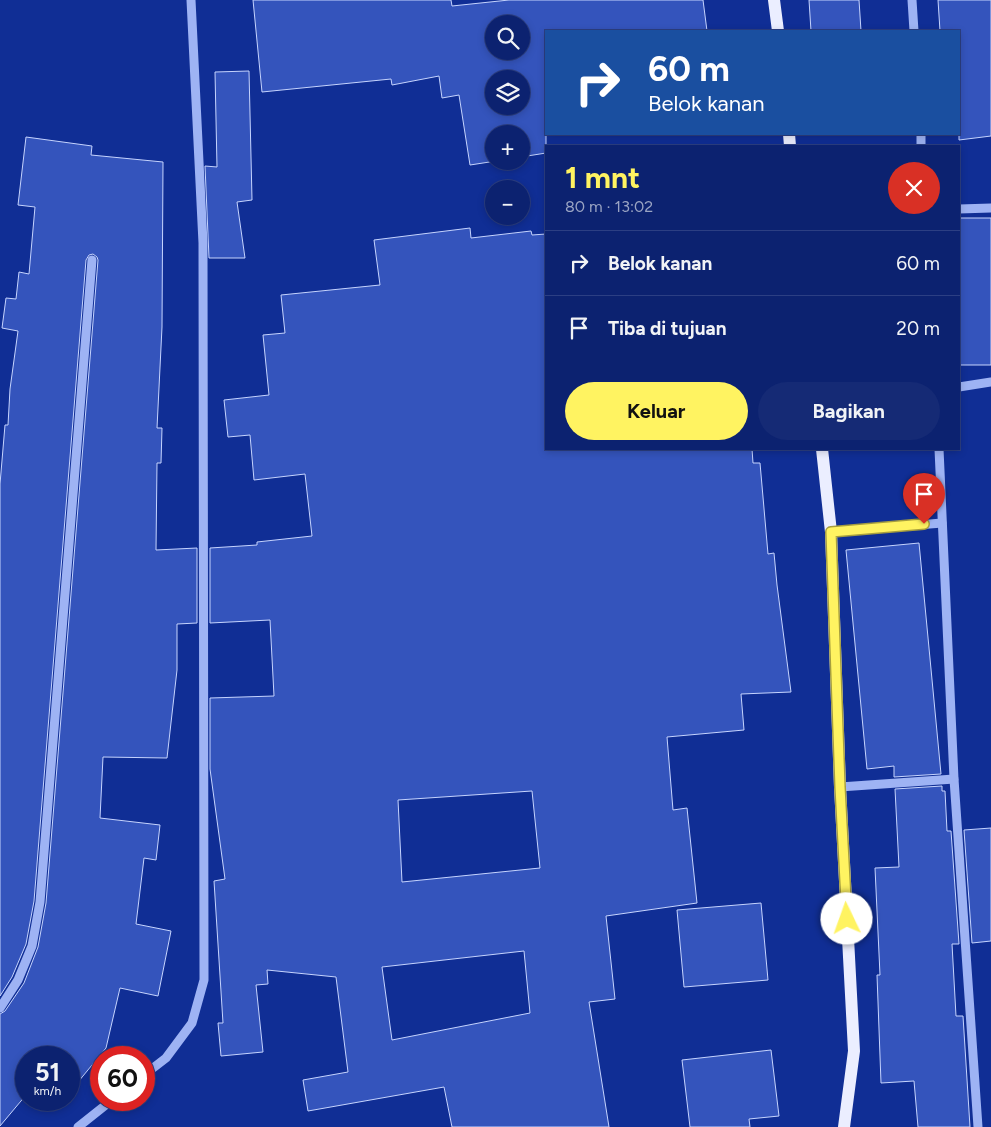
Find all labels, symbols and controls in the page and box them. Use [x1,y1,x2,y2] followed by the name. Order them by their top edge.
[485,15,530,225] map controls
[485,15,530,60] button: search
[648,48,730,90] text: 60 m
[565,50,630,115] icon: right
[485,70,530,115] button: layers
[648,90,765,117] text: Belok kanan
[485,125,530,170] button: +
[565,159,640,196] text: 1 mnt
[888,162,940,214] button: close
[485,180,530,225] button: −
[565,197,653,216] text: 80 m · 13:02
[565,249,593,277] icon: right
[608,252,712,275] text: Belok kanan
[896,252,940,275] text: 60 m
[565,314,593,342] icon: arrive
[608,317,727,340] text: Tiba di tujuan
[896,317,940,340] text: 20 m
[565,382,748,440] button: Keluar
[758,382,940,440] button: Bagikan
[903,473,945,524] pin
[910,480,938,508] icon: arrive
[820,892,872,944] position arrow
[90,1046,155,1111] speed limit sign: 60
[35,1057,60,1087] text: 51
[34,1084,61,1098] text: km/h

